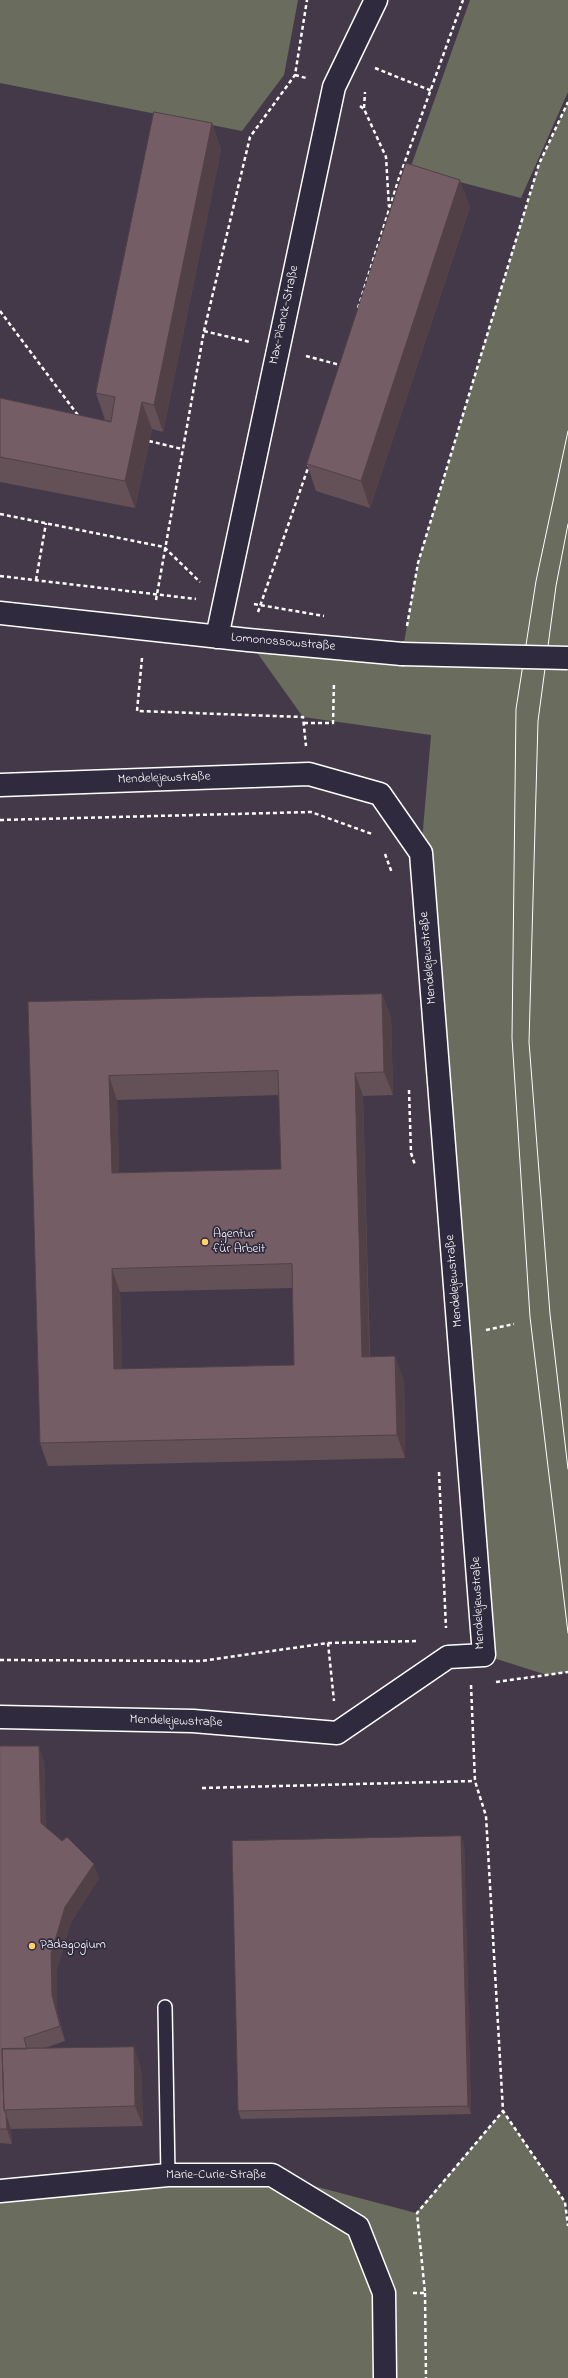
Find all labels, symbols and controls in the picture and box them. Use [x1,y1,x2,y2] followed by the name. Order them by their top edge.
[267,264,303,366] street label: Max-Planck-Straße
[230,631,336,655] street label: Lomonossowstraße
[117,770,211,788] street label: Mendelejewstraße
[417,911,441,1005] street label: Mendelejewstraße
[213,1227,265,1258] place label: Agentur für Arbeit
[443,1234,467,1328] street label: Mendelejewstraße
[200,1237,210,1247] marker: Agentur für Arbeit
[469,1556,489,1650] street label: Mendelejewstraße
[129,1713,223,1731] street label: Mendelejewstraße
[40,1938,106,1954] place label: Pädagogium
[27,1941,37,1951] marker: Pädagogium
[166,2168,266,2184] street label: Marie-Curie-Straße

